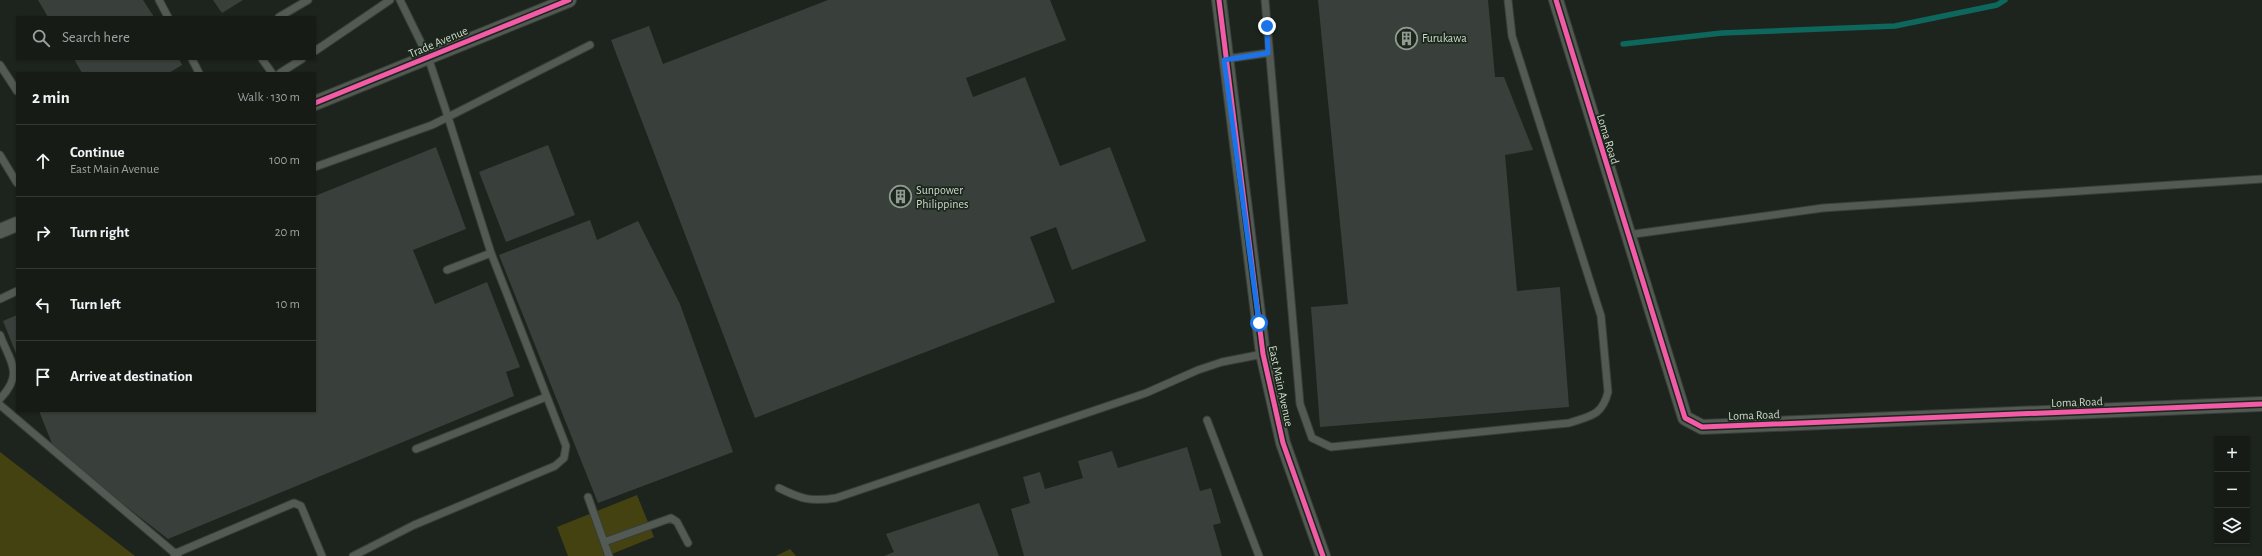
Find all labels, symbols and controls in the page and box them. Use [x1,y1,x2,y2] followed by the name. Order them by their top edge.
[16,16,316,60] search box
[1258,17,1276,35] route end
[407,24,469,60] street label: Trade Avenue
[1393,25,1419,51] building icon: Furukawa
[30,27,52,49] icon: search
[62,30,130,45] text: Search here
[1422,32,1467,44] place label: Furukawa
[32,89,70,106] text: 2 min
[237,91,300,104] text: Walk · 130 m
[1595,113,1621,165] street label: Loma Road
[70,145,125,160] text: Continue
[32,150,54,172] icon: ahead
[269,154,300,167] text: 100 m
[70,163,159,176] text: East Main Avenue
[887,184,913,210] building icon: Sunpower Philippines
[916,184,969,210] place label: Sunpower Philippines
[32,222,54,244] icon: right
[70,225,129,240] text: Turn right
[275,226,300,239] text: 20 m
[32,294,54,316] icon: left
[70,297,121,312] text: Turn left
[276,298,300,311] text: 10 m
[1250,314,1268,332] route start
[1267,345,1295,427] street label: East Main Avenue
[32,366,54,388] icon: arrive
[70,369,193,384] text: Arrive at destination
[2051,395,2103,409] street label: Loma Road
[1728,408,1780,422] street label: Loma Road
[2214,436,2250,544] map controls
[2214,436,2250,472] button: +
[2214,472,2250,508] button: −
[2214,508,2250,544] button: layers

